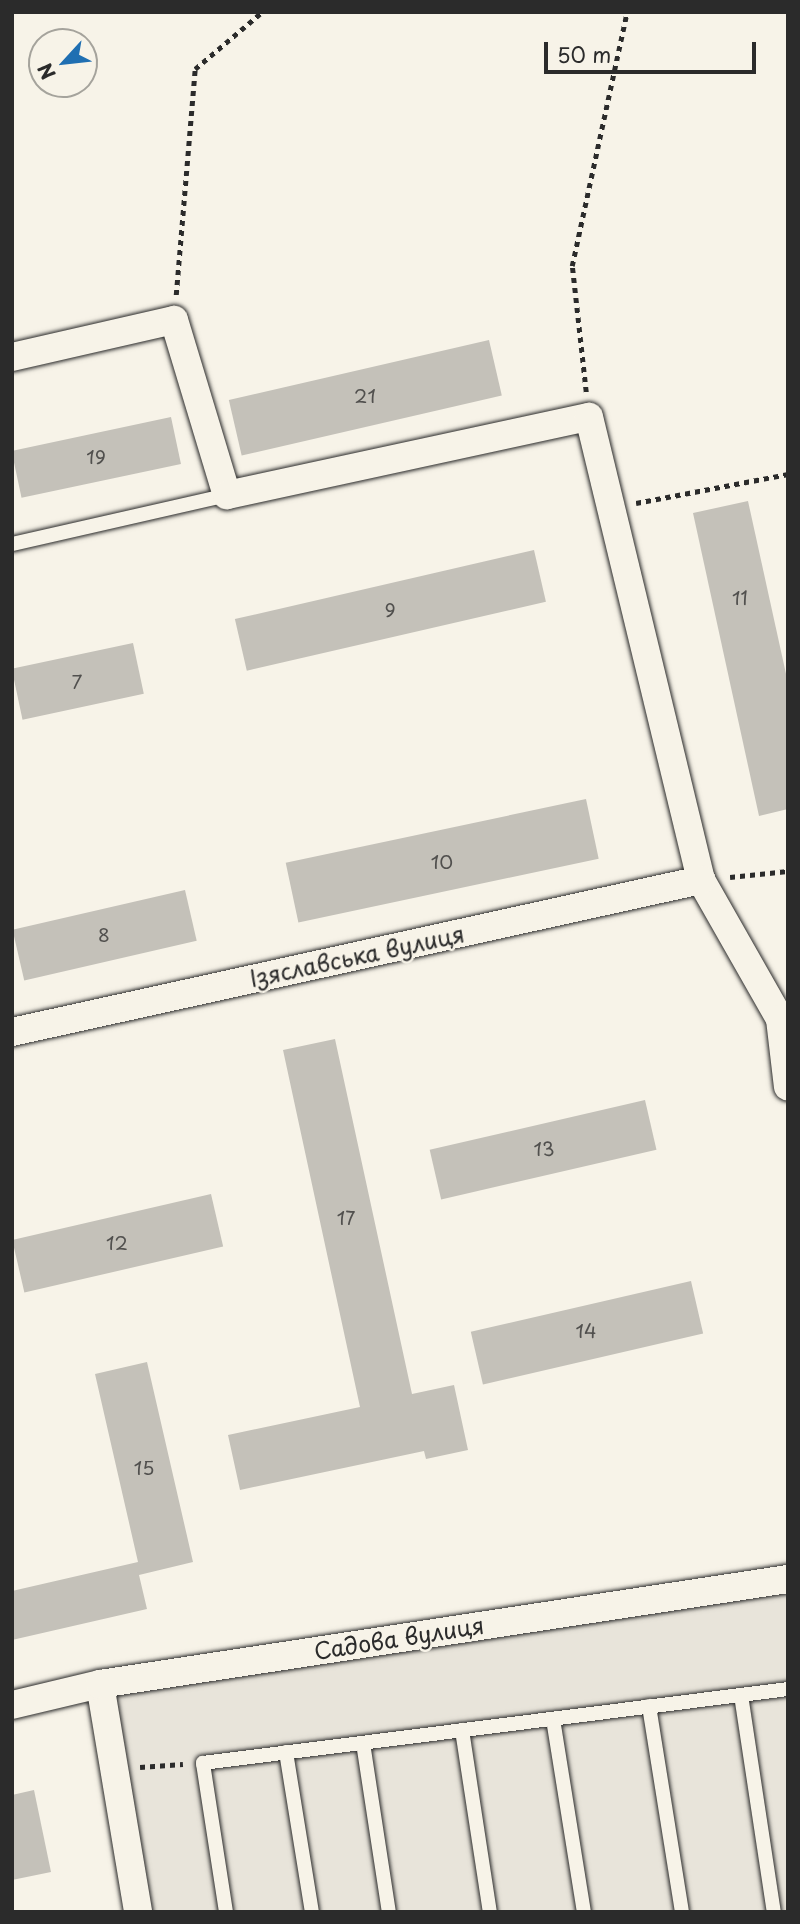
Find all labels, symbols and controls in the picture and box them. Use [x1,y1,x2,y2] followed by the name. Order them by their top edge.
[28,28,98,98] north arrow
[548,28,760,72] scale bar
[557,38,611,70] text: 50 m
[30,59,62,85] text: N
[354,385,376,407] house number: 21
[86,446,106,468] house number: 19
[732,587,748,609] house number: 11
[384,599,396,621] house number: 9
[72,671,82,693] house number: 7
[431,851,453,873] house number: 10
[247,920,467,992] street label: Ізяславська вулиця
[98,924,110,946] house number: 8
[533,1138,555,1160] house number: 13
[337,1207,355,1229] house number: 17
[106,1232,128,1254] house number: 12
[575,1320,597,1342] house number: 14
[134,1457,154,1479] house number: 15
[312,1611,486,1665] street label: Садова вулиця

